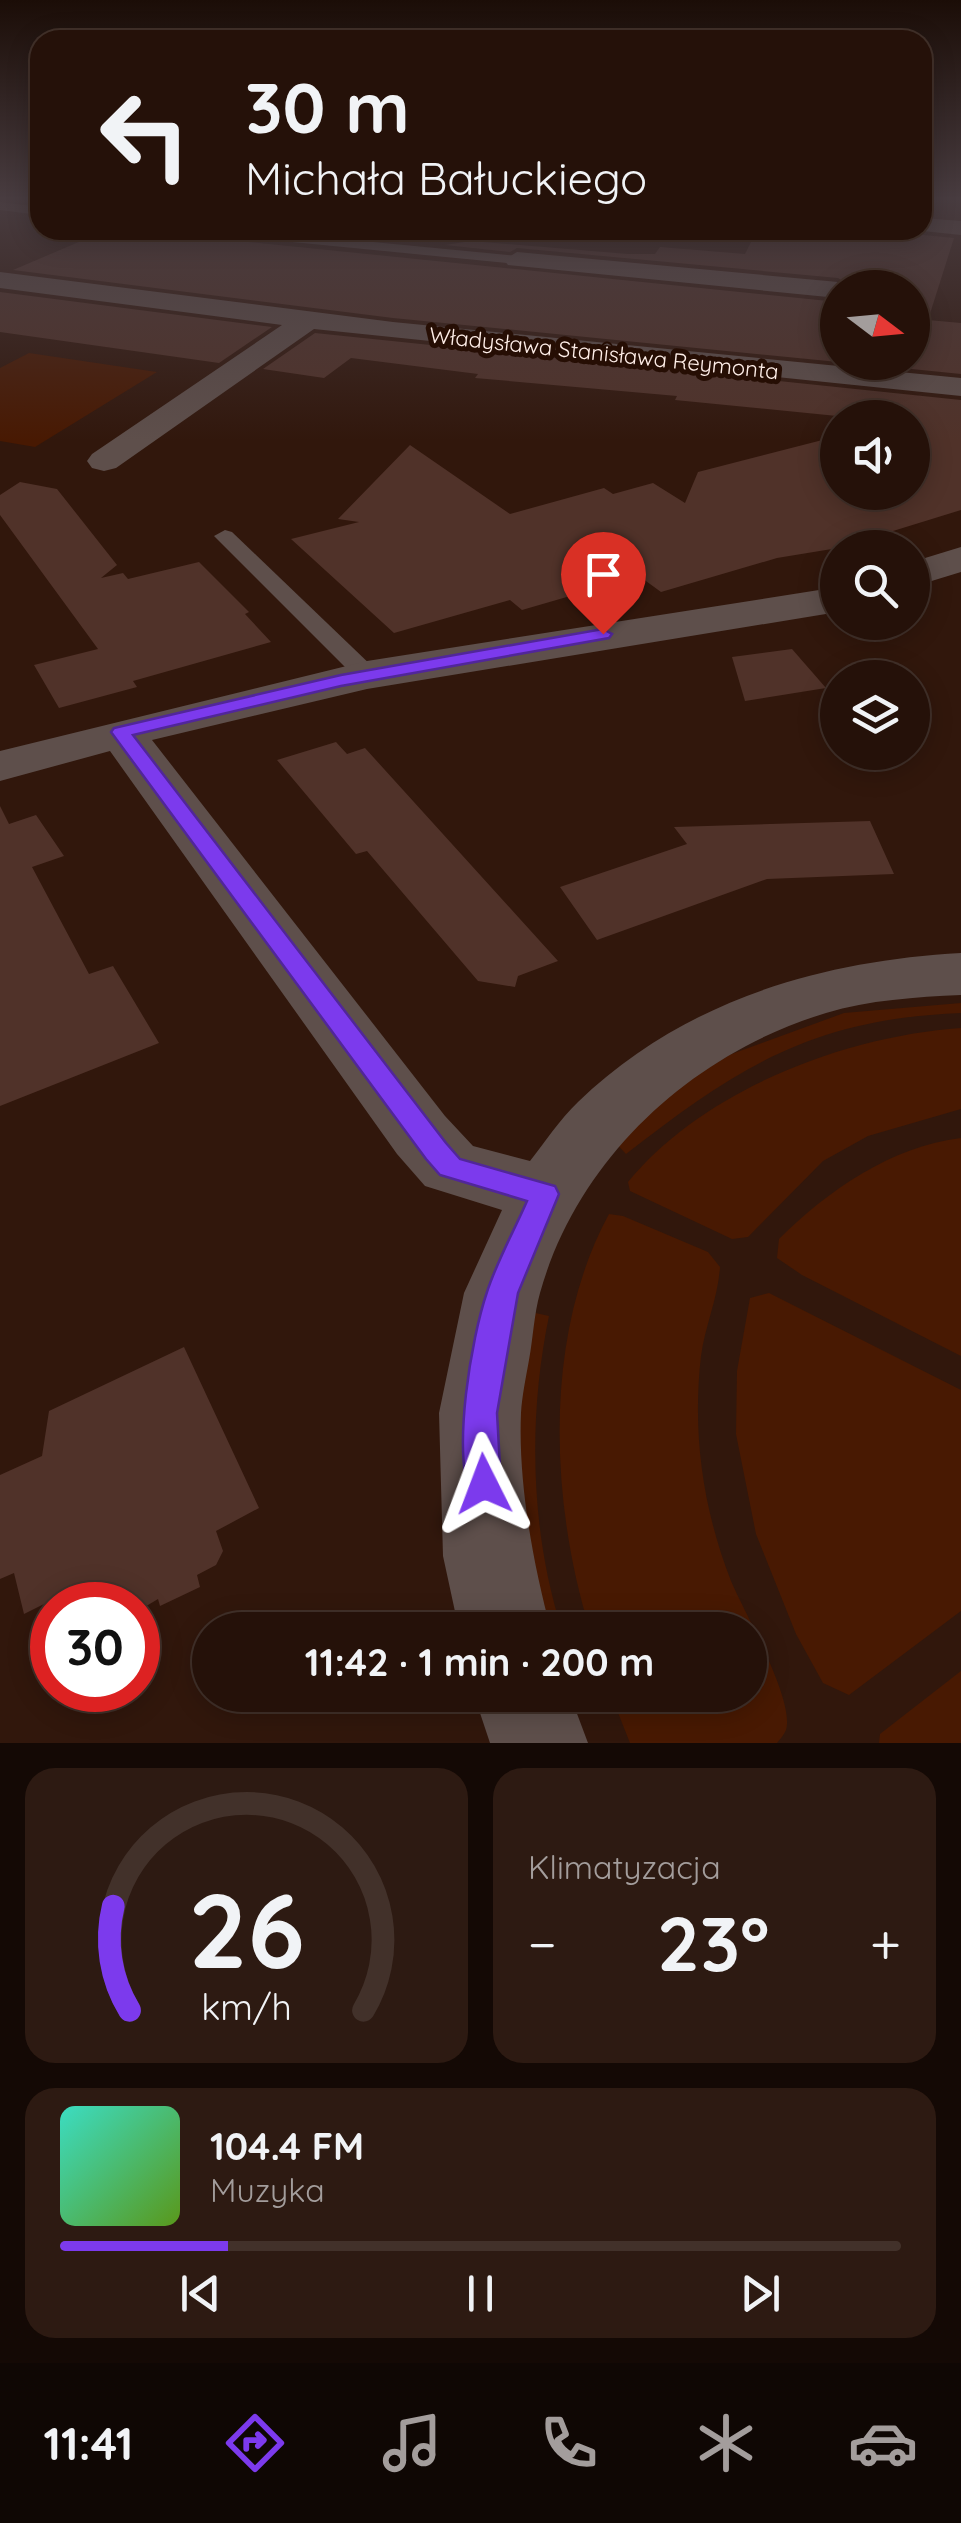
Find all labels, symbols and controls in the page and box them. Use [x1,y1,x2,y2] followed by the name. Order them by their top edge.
[245,63,410,151] text: 30 m
[80,70,210,200] icon: left
[245,150,647,206] text: Michała Bałuckiego
[820,270,930,380] north arrow
[820,270,930,770] map controls
[428,321,780,385] street label: Władysława Stanisława Reymonta
[820,400,930,510] button: sound
[820,530,930,640] button: search
[561,532,646,635] pin
[576,547,631,602] icon: arrive
[820,660,930,770] button: layers
[432,1432,536,1536] position arrow
[30,1582,160,1712] speed limit sign: 30
[305,1638,654,1686] text: 11:42 · 1 min · 200 m
[528,1847,721,1887] text: Klimatyzacja
[188,1864,305,1994] text: 26
[657,1896,770,1990] text: 23°
[528,1909,557,1978] text: −
[870,1909,901,1978] text: +
[201,1984,292,2029] text: km/h
[210,2122,364,2170] text: 104.4 FM
[210,2170,325,2210] text: Muzyka
[173,2266,228,2321] icon: previous
[453,2266,508,2321] icon: pause
[733,2266,788,2321] icon: next
[220,2408,290,2478] icon: directions
[377,2408,447,2478] icon: music
[534,2408,604,2478] icon: phone
[691,2408,761,2478] icon: climate
[848,2408,918,2478] icon: car
[43,2415,133,2471] text: 11:41

